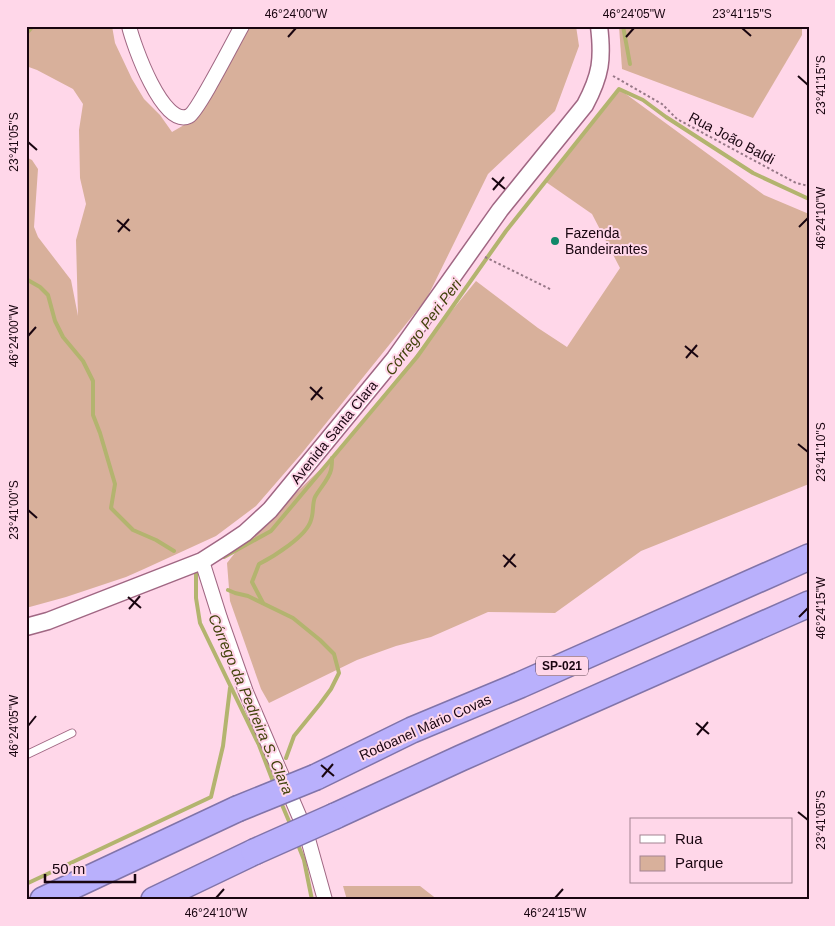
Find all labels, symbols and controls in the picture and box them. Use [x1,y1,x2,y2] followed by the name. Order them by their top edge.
[265,7,328,21] text: 46°24'00"W
[603,7,666,21] text: 46°24'05"W
[712,7,772,21] text: 23°41'15"S
[814,55,828,115] text: 23°41'15"S
[686,109,778,167] street label: Rua João Baldi
[7,112,21,172] text: 23°41'05"S
[814,186,828,249] text: 46°24'10"W
[565,225,648,257] place label: Fazenda Bandeirantes
[549,235,561,247] marker: Fazenda Bandeirantes
[381,275,465,378] water label: Córrego Peri Peri
[7,304,21,367] text: 46°24'00"W
[287,377,381,487] street label: Avenida Santa Clara
[814,422,828,482] text: 23°41'10"S
[7,480,21,540] text: 23°41'00"S
[814,576,828,639] text: 46°24'15"W
[205,611,297,797] water label: Córrego da Pedreira S. Clara
[536,656,588,676] road number: SP-021
[357,691,493,763] street label: Rodoanel Mário Covas
[7,694,21,757] text: 46°24'05"W
[814,790,828,850] text: 23°41'05"S
[630,818,792,884] legend
[675,830,703,847] text: Rua
[45,851,135,883] scale bar
[675,854,723,871] text: Parque
[52,860,85,877] text: 50 m
[185,906,248,920] text: 46°24'10"W
[524,906,587,920] text: 46°24'15"W

